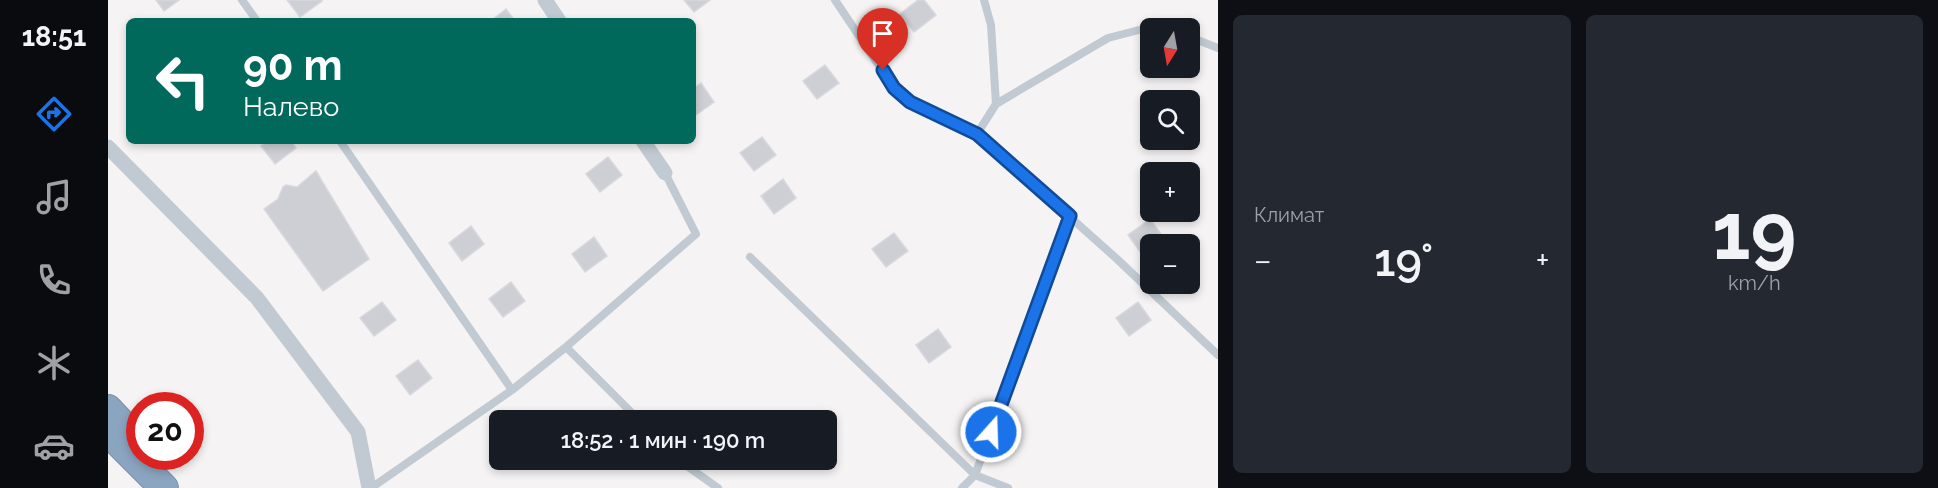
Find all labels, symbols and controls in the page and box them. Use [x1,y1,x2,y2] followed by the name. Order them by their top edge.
[857,8,908,70] pin
[866,17,899,50] icon: arrive
[1140,18,1200,78] north arrow
[1140,18,1200,294] map controls
[22,21,86,52] text: 18:51
[243,41,343,90] text: 90 m
[144,42,222,120] icon: left
[1140,90,1200,150] button: search
[243,91,339,122] text: Налево
[33,93,75,135] icon: directions
[1140,162,1200,222] button: +
[33,176,75,218] icon: music
[1712,186,1796,277] text: 19
[1254,203,1324,227] text: Климат
[1140,234,1200,294] button: −
[1374,234,1433,287] text: 19°
[1254,241,1272,280] text: −
[1536,241,1549,280] text: +
[33,259,75,301] icon: phone
[1728,271,1781,295] text: km/h
[33,342,75,384] icon: climate
[126,392,204,470] speed limit sign: 20
[959,400,1023,464] position arrow
[33,425,75,467] icon: car
[561,427,765,453] text: 18:52 · 1 мин · 190 m

